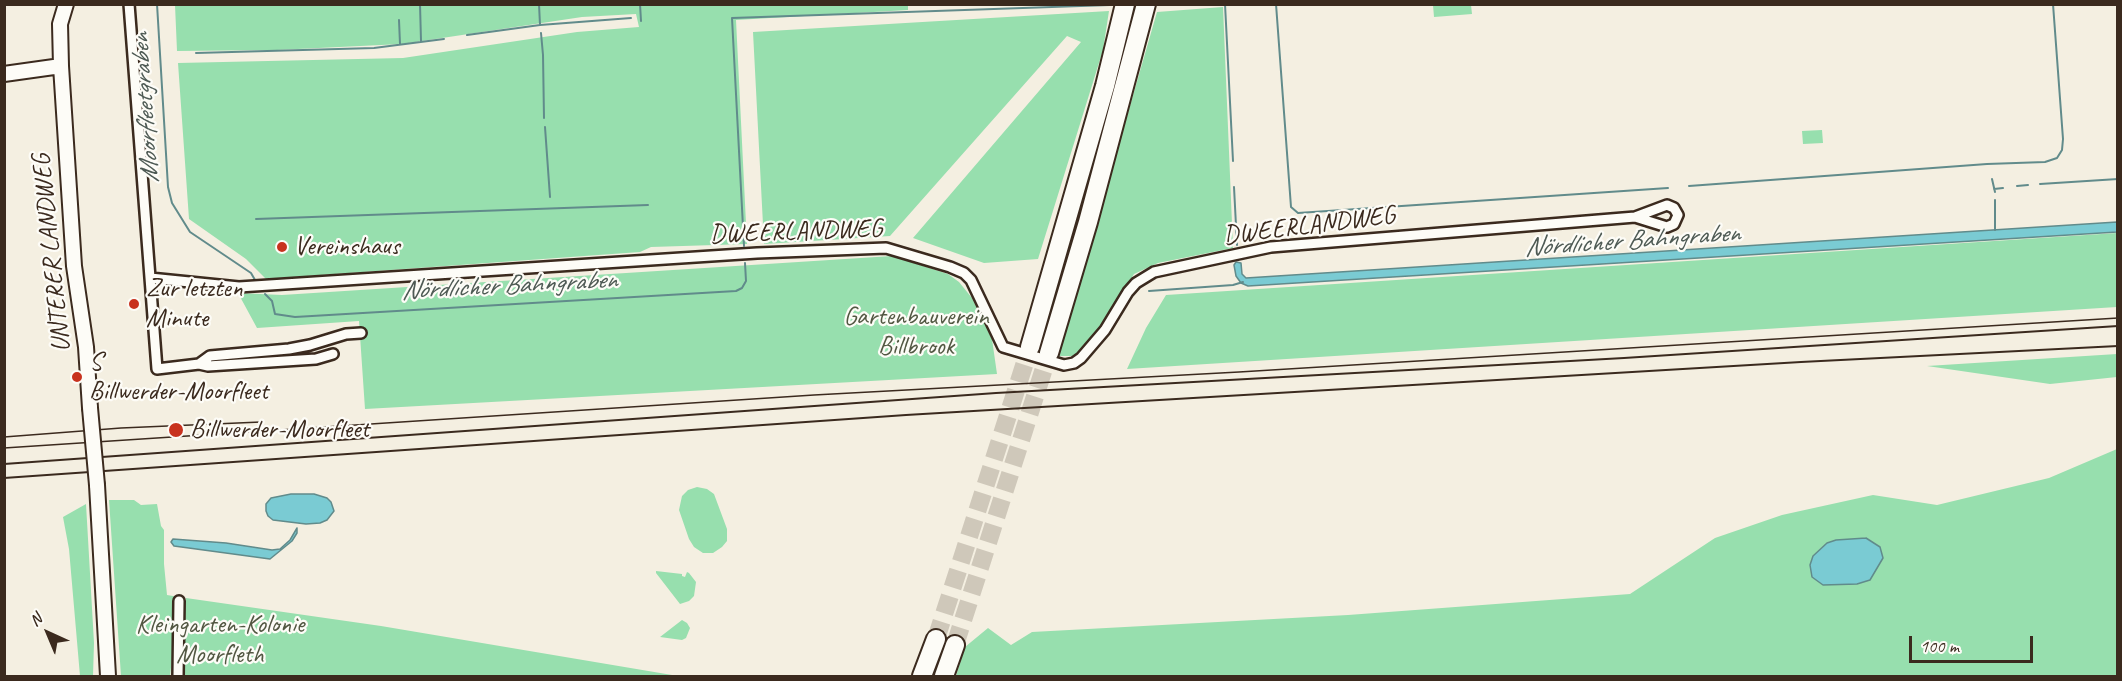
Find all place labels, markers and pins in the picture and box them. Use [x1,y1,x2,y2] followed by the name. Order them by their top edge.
[294,231,400,263] place label: Vereinshaus
[275,240,289,254] marker: Vereinshaus
[146,273,242,334] place label: Zur letzten Minute
[127,297,141,311] marker: Zur letzten Minute
[89,346,268,408] place label: S Billwerder-Moorfleet
[70,370,84,384] marker: S Billwerder-Moorfleet
[190,414,369,446] place label: Billwerder-Moorfleet
[167,421,185,439] marker: Billwerder-Moorfleet

